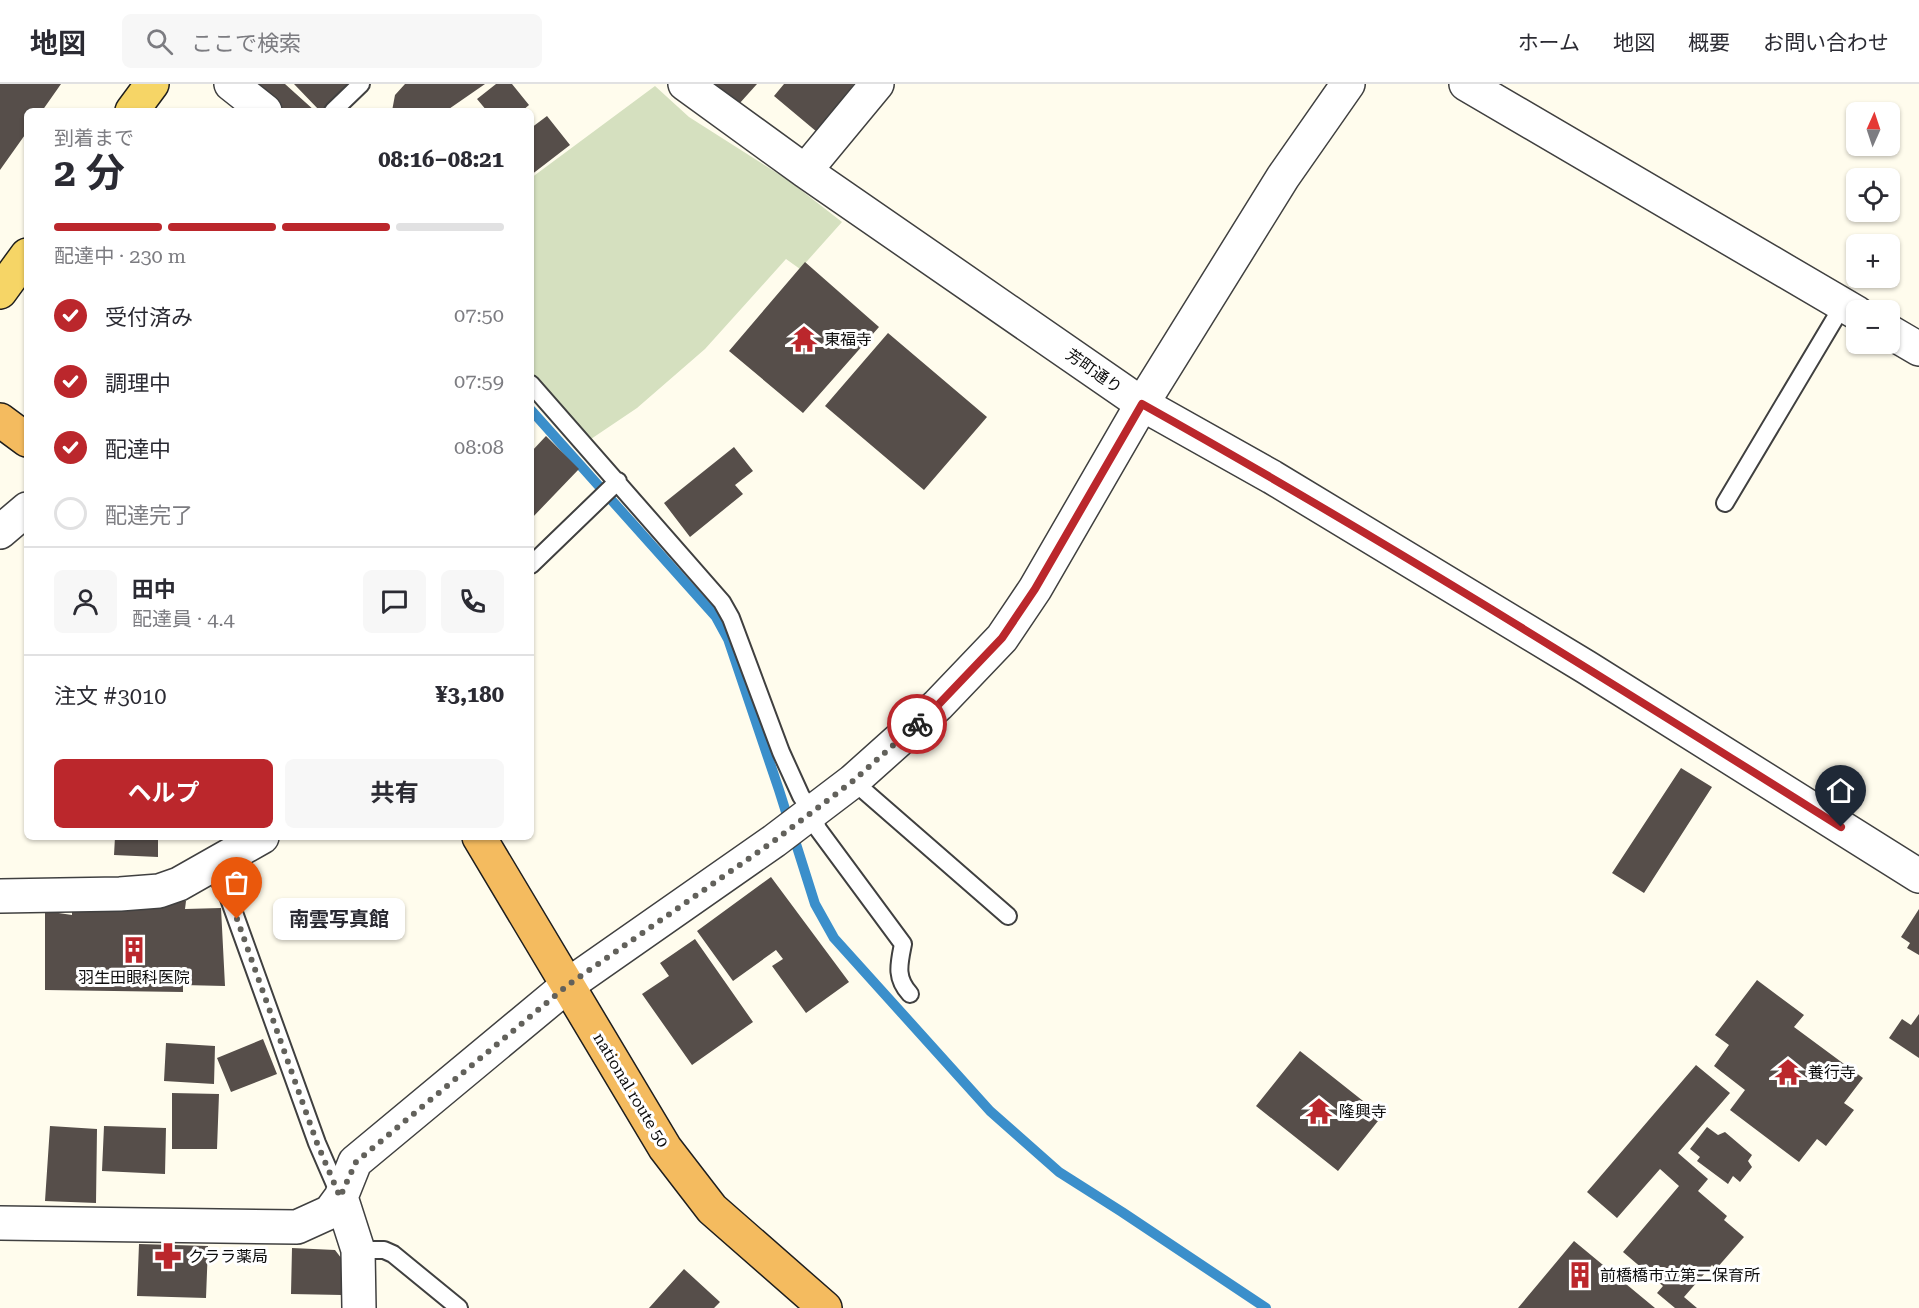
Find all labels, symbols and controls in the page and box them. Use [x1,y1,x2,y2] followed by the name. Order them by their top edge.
[122,14,542,68] search box
[143,25,176,58] icon: search
[30,27,86,60] text: 地図
[191,31,301,56] text: ここで検索
[1518,31,1580,55] text: ホーム
[1613,31,1655,55] text: 地図
[1688,31,1730,55] text: 概要
[1763,31,1889,55] text: お問い合わせ
[1846,102,1900,156] north arrow
[1846,102,1900,354] map controls
[54,126,134,150] text: 到着まで
[378,147,504,172] text: 08:16–08:21
[54,150,125,196] text: 2 分
[1846,168,1900,222] button: locate
[1846,234,1900,288] button: +
[54,244,186,268] text: 配達中 · 230 m
[54,299,87,332] icon: check
[1846,300,1900,354] button: −
[454,303,504,327] text: 07:50
[105,305,193,330] text: 受付済み
[789,324,819,354] temple icon: 東福寺
[824,330,872,349] place label: 東福寺
[1062,345,1126,397] street label: 芳町通り
[54,365,87,398] icon: check
[454,369,504,393] text: 07:59
[105,371,171,396] text: 調理中
[54,431,87,464] icon: check
[454,435,504,459] text: 08:08
[105,437,171,462] text: 配達中
[105,503,193,528] text: 配達完了
[54,570,117,633] button: person
[363,570,426,633] button: chat
[441,570,504,633] button: phone
[132,577,176,602] text: 田中
[132,607,235,631] text: 配達員 · 4.4
[435,682,504,707] text: ¥3,180
[54,684,167,709] text: 注文 #3010
[887,694,947,754] courier
[901,708,934,741] icon: bike
[54,759,273,828] button: ヘルプ
[285,759,504,828] button: 共有
[1815,765,1866,827] pin
[1824,774,1857,807] icon: home
[211,857,262,919] pin
[220,866,253,899] icon: bag
[273,898,405,940] callout: 南雲写真館
[289,907,389,931] text: 南雲写真館
[119,935,149,965] building icon: 羽生田眼科医院
[78,968,190,987] place label: 羽生田眼科医院
[589,1029,673,1151] street label: national route 50
[1773,1057,1803,1087] temple icon: 養行寺
[1808,1063,1856,1082] place label: 養行寺
[1304,1096,1334,1126] temple icon: 隆興寺
[1339,1102,1387,1121] place label: 隆興寺
[153,1241,183,1271] pharmacy icon: クララ薬局
[188,1247,268,1266] place label: クララ薬局
[1565,1260,1595,1290] building icon: 前橋橋市立第二保育所
[1600,1266,1760,1285] place label: 前橋橋市立第二保育所

